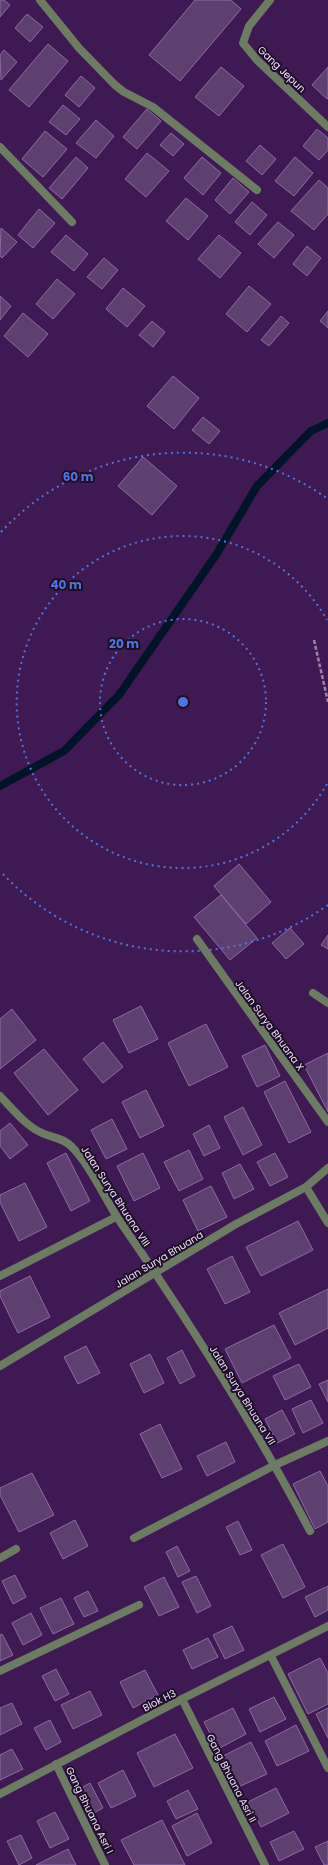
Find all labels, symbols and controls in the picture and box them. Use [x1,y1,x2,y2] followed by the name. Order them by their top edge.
[254,43,309,96] street label: Gang Jepun
[63,468,94,485] text: 60 m
[50,576,82,593] text: 40 m
[109,635,139,652] text: 20 m
[176,695,190,709] centre of rings
[231,977,308,1074] street label: Jalan Surya Bhuana X
[77,1143,154,1249] street label: Jalan Surya Bhuana VIII
[112,1227,206,1292] street label: Jalan Surya Bhuana
[206,1343,279,1448] street label: Jalan Surya Bhuana VII
[140,1686,179,1715] street label: Blok H3
[203,1731,260,1825] street label: Gang Bhuana Asri II
[62,1764,117,1856] street label: Gang Bhuana Asri I

